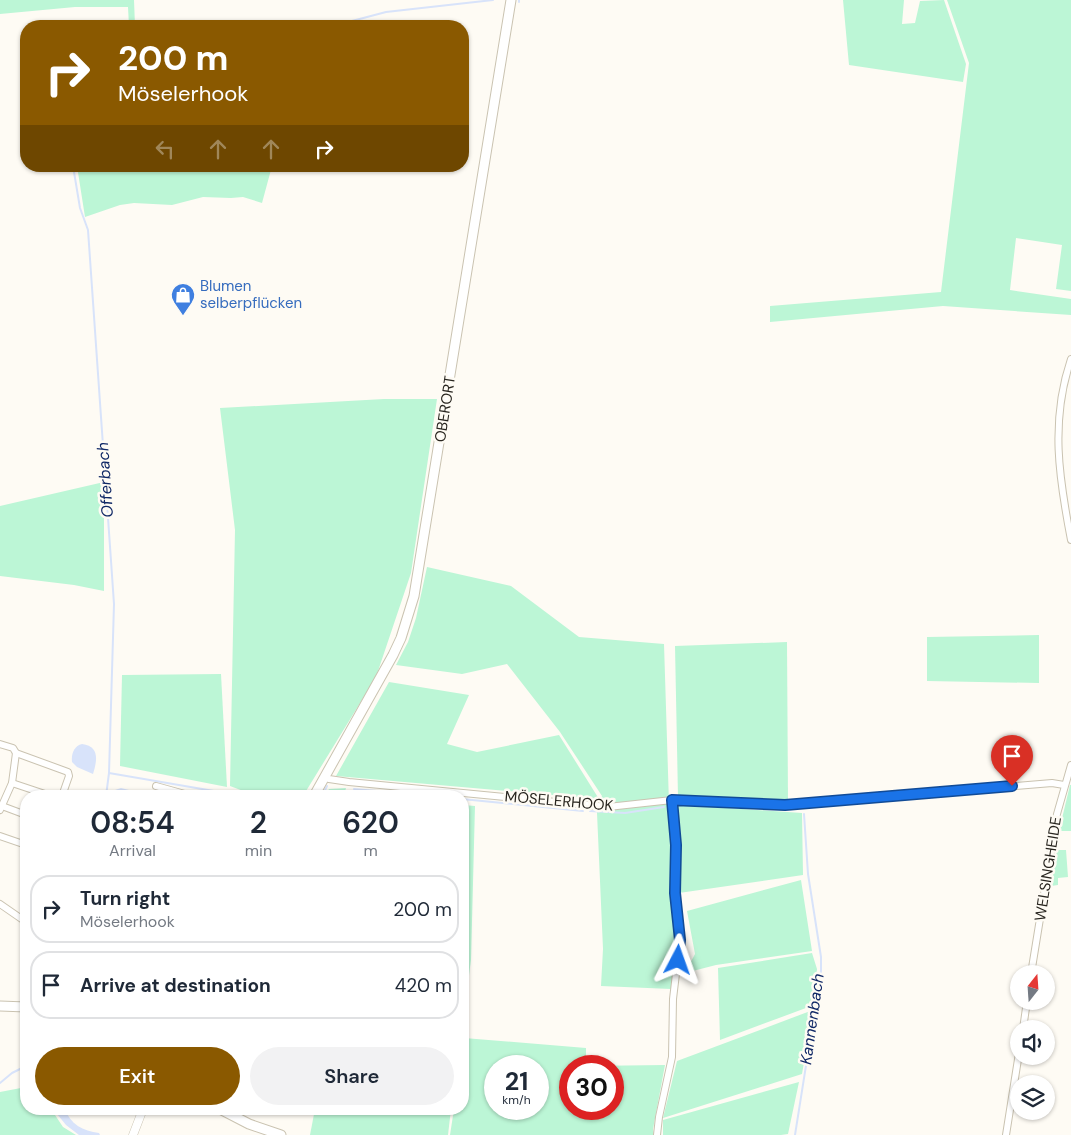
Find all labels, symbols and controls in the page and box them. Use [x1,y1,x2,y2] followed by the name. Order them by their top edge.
[118,35,229,81] text: 200 m
[35,40,100,105] icon: right
[118,79,248,108] text: Möselerhook
[151,135,179,163] icon: left
[204,135,232,163] icon: ahead
[257,135,285,163] icon: ahead
[310,135,338,163] icon: right
[200,276,302,313] place label: Blumen selberpflücken
[170,282,196,316] shop icon: Blumen selberpflücken
[430,374,460,444] street label: OBERORT
[92,442,118,518] water label: Offerbach
[991,735,1033,786] pin
[998,742,1026,770] icon: arrive
[504,786,614,816] street label: MÖSELERHOOK
[90,803,175,842] text: 08:54
[250,803,267,842] text: 2
[342,803,399,842] text: 620
[1030,815,1066,923] street label: WELSINGHEIDE
[109,840,156,861] text: Arrival
[245,840,272,861] text: min
[363,840,378,861] text: m
[80,886,170,911] text: Turn right
[37,895,65,923] icon: right
[393,897,452,922] text: 200 m
[80,911,175,932] text: Möselerhook
[651,933,703,985] position arrow
[1010,965,1055,1010] north arrow
[1010,965,1055,1120] map controls
[37,971,65,999] icon: arrive
[795,972,829,1066] water label: Kannenbach
[80,973,271,998] text: Arrive at destination
[395,973,452,998] text: 420 m
[1010,1020,1055,1065] button: sound
[35,1047,240,1105] button: Exit
[250,1047,454,1105] button: Share
[559,1055,624,1120] speed limit sign: 30
[505,1065,528,1098] text: 21
[1010,1075,1055,1120] button: layers
[502,1092,531,1108] text: km/h

